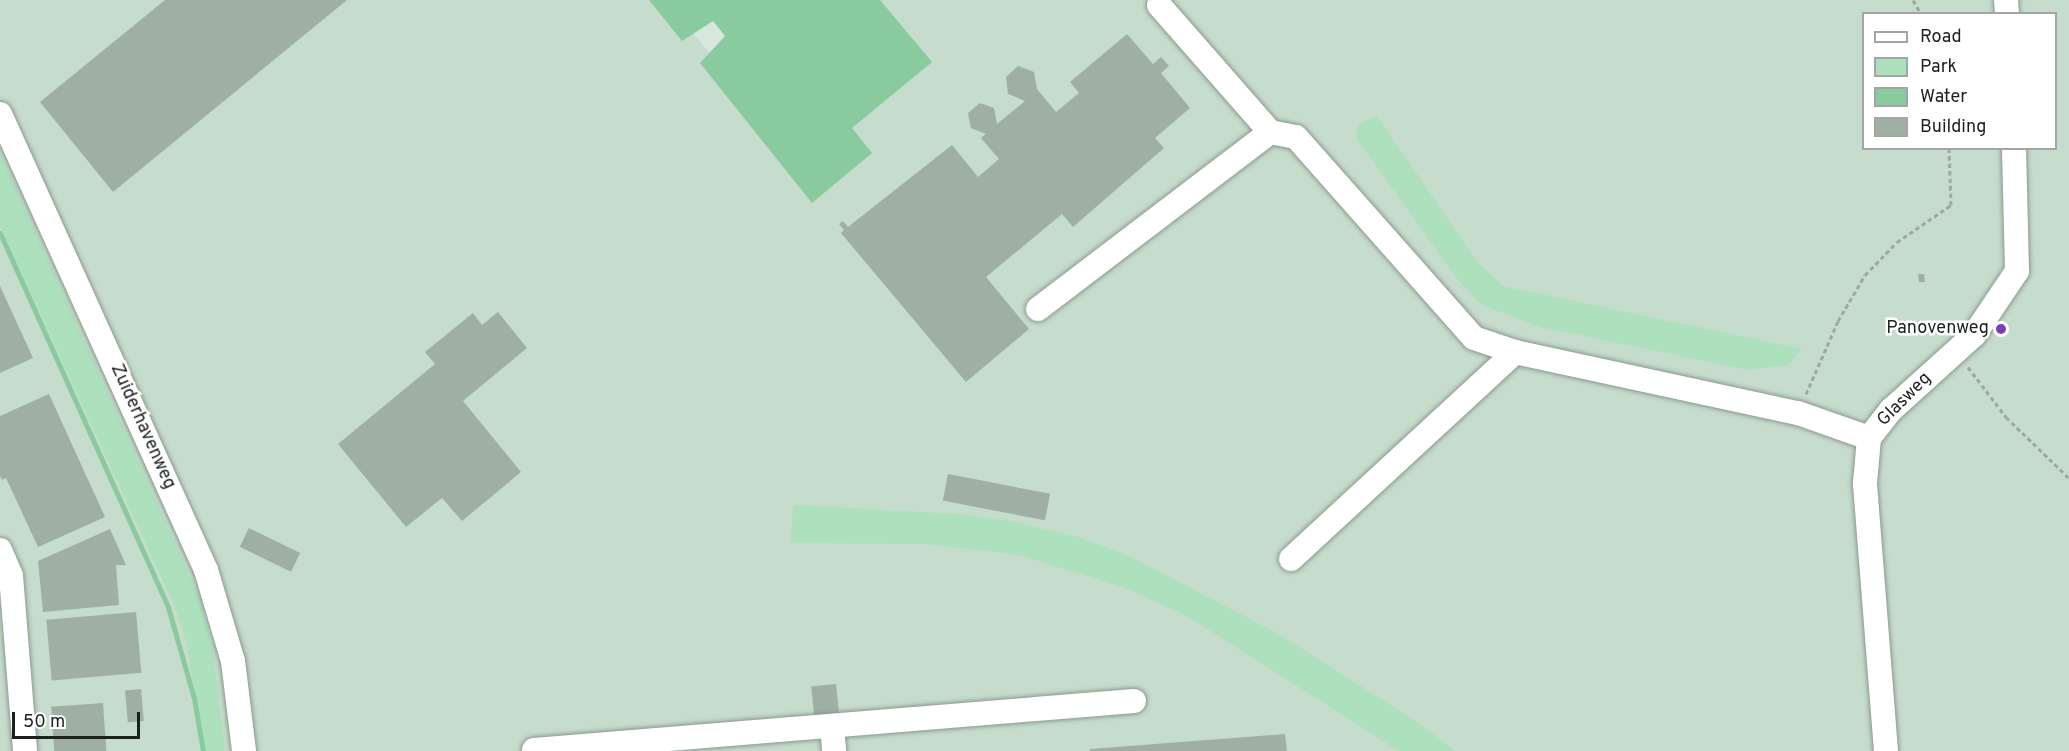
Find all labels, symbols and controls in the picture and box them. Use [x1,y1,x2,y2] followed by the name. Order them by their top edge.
[1862,12,2057,150] legend
[1920,26,1962,49] text: Road
[1920,56,1957,79] text: Park
[1920,86,1967,109] text: Water
[1920,116,1986,139] text: Building
[1886,318,1989,340] place label: Panovenweg
[1994,322,2008,336] marker: Panovenweg
[105,361,179,493] street label: Zuiderhavenweg
[1873,368,1937,432] street label: Glasweg
[15,700,142,738] scale bar
[23,711,65,734] text: 50 m

